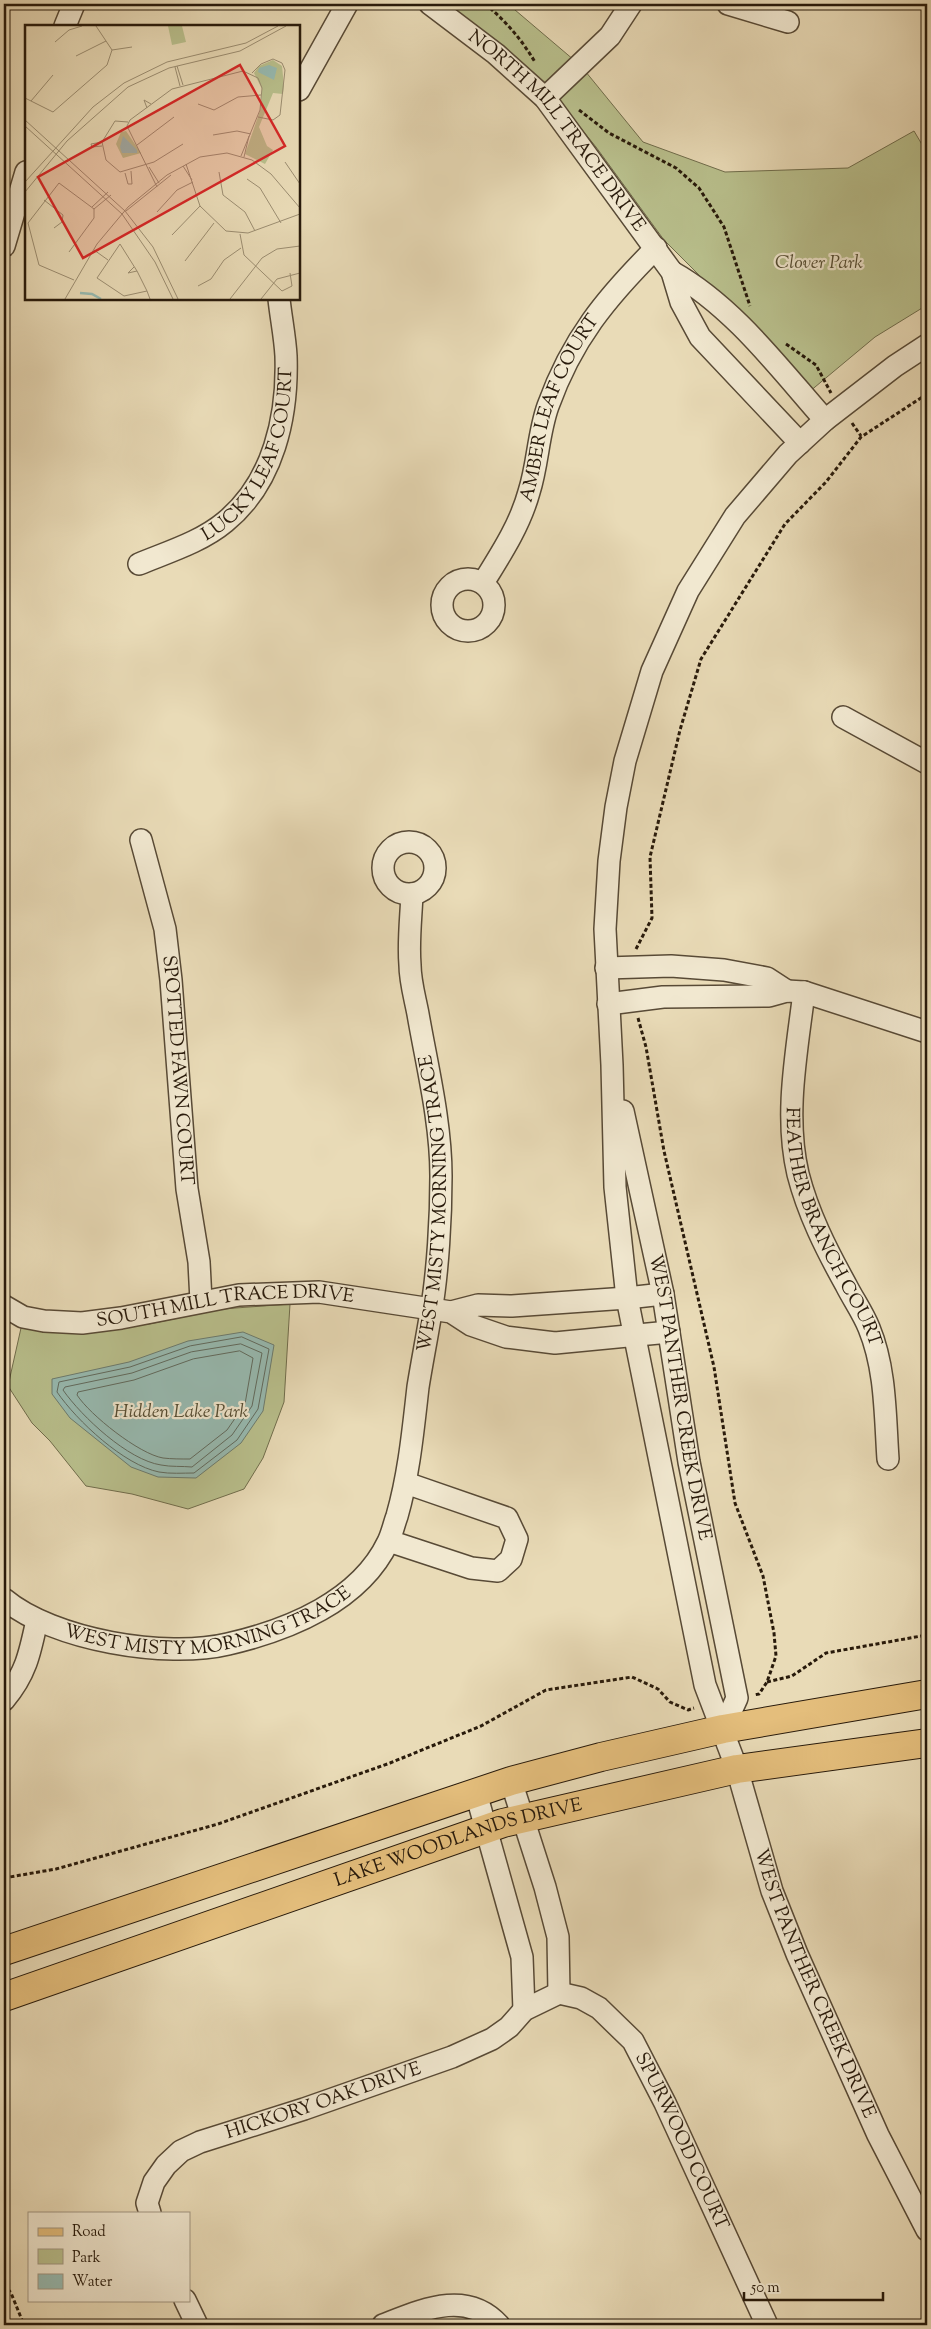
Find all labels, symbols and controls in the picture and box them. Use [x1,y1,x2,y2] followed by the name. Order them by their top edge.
[462,24,652,238] street label: NORTH MILL TRACE DRIVE
[25,25,300,300] inset map
[775,250,863,277] park label: Clover Park
[513,309,606,505] street label: AMBER LEAF COURT
[196,367,300,548] street label: LUCKY LEAF COURT
[155,954,200,1186] street label: SPOTTED FAWN COURT
[411,1052,455,1354] street label: WEST MISTY MORNING TRACE
[778,1107,888,1350] street label: FEATHER BRANCH COURT
[641,1252,718,1543] street label: WEST PANTHER CREEK DRIVE
[95,1278,356,1335] street label: SOUTH MILL TRACE DRIVE
[114,1399,249,1426] park label: Hidden Lake Park
[60,1580,357,1663] street label: WEST MISTY MORNING TRACE
[331,1792,585,1894] street label: LAKE WOODLANDS DRIVE
[747,1845,883,2123] street label: WEST PANTHER CREEK DRIVE
[628,2048,735,2234] street label: SPURWOOD COURT
[222,2055,425,2147] street label: HICKORY OAK DRIVE
[28,2212,190,2302] legend
[72,2222,106,2243] text: Road
[72,2248,101,2269] text: Park
[744,2269,882,2301] scale bar
[72,2272,113,2293] text: Water
[750,2278,780,2299] text: 50 m

